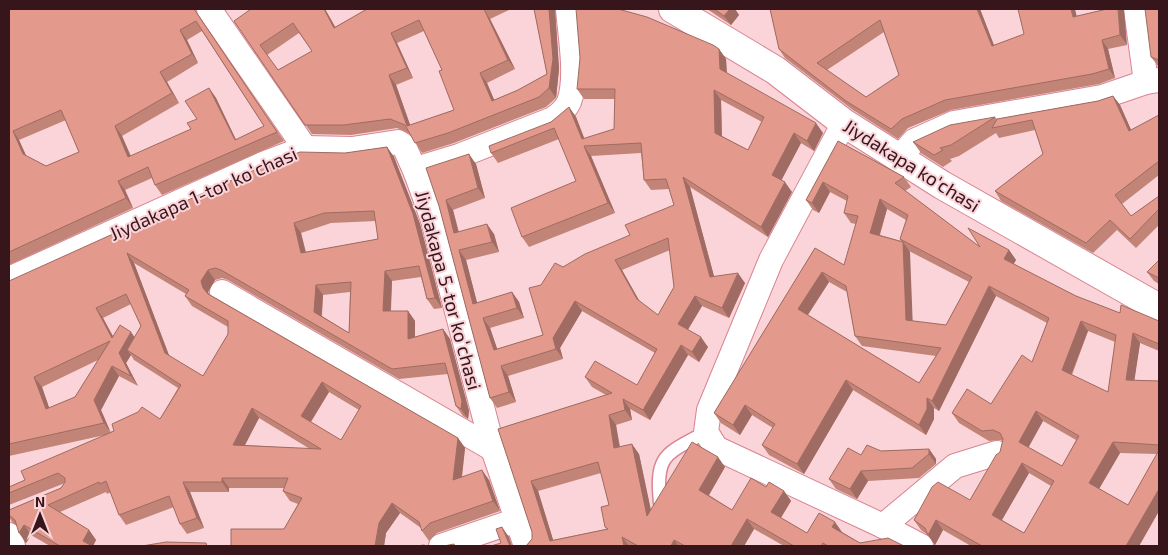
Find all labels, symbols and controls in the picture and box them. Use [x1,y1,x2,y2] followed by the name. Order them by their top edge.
[839,114,985,216] street label: Jiydakapa ko'chasi
[105,141,301,245] street label: Jiydakapa 1-tor koʻchasi
[411,188,487,392] street label: Jiydakapa 5-tor koʻchasi
[15,490,65,540] north arrow
[35,493,45,510] text: N

